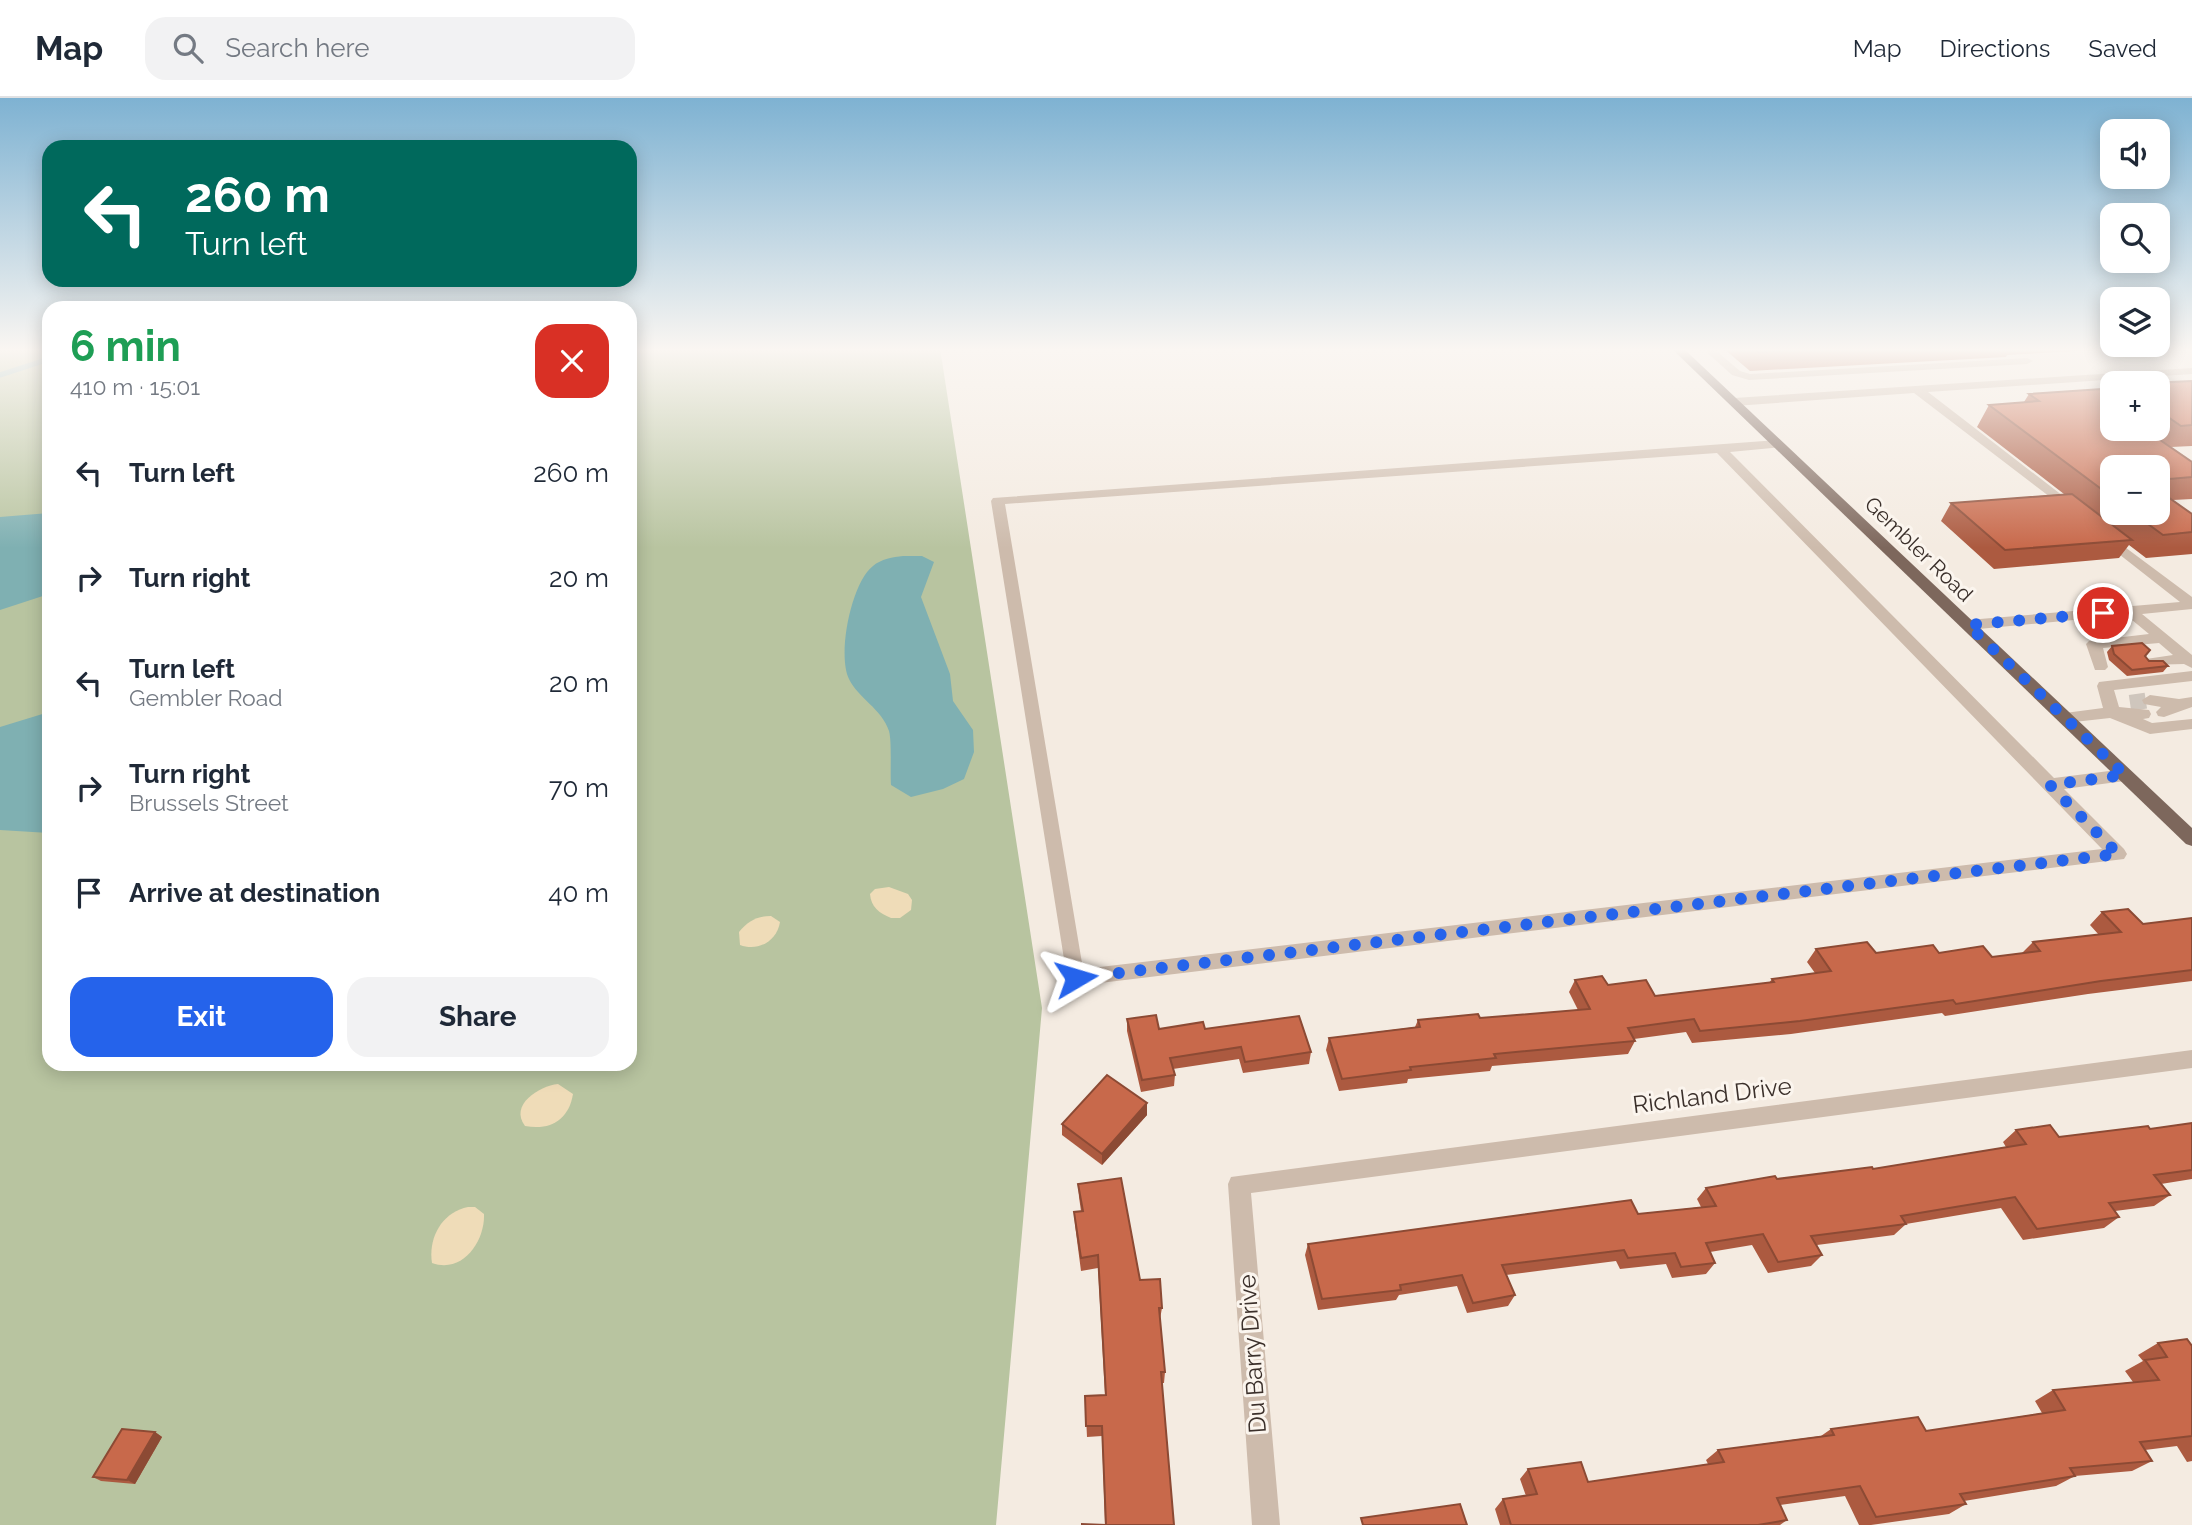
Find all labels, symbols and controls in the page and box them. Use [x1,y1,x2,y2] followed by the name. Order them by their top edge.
[145,17,635,80] search box
[35,29,103,68] text: Map
[169,29,207,67] icon: search
[225,33,370,63] text: Search here
[1853,34,1902,63] text: Map
[1940,34,2050,63] text: Directions
[2088,34,2157,63] text: Saved
[2100,119,2170,525] map controls
[2100,119,2170,189] button: sound
[185,166,330,223] text: 260 m
[70,168,161,259] icon: left
[2100,203,2170,273] button: search
[185,225,307,262] text: Turn left
[2100,287,2170,357] button: layers
[70,322,181,371] text: 6 min
[535,324,609,398] button: close
[2100,371,2170,441] button: +
[70,373,200,400] text: 410 m · 15:01
[70,454,108,492] icon: left
[2100,455,2170,525] button: −
[129,458,235,488] text: Turn left
[533,458,609,488] text: 260 m
[1860,491,1978,607] street label: Gembler Road
[70,559,108,597] icon: right
[129,563,250,593] text: Turn right
[549,563,609,593] text: 20 m
[2073,583,2133,643] pin
[2084,594,2122,632] icon: arrive
[129,654,235,684] text: Turn left
[70,664,108,702] icon: left
[549,668,609,698] text: 20 m
[129,684,283,711] text: Gembler Road
[129,759,250,789] text: Turn right
[70,769,108,807] icon: right
[549,773,609,803] text: 70 m
[129,789,289,816] text: Brussels Street
[70,874,108,912] icon: arrive
[129,878,380,908] text: Arrive at destination
[548,878,609,908] text: 40 m
[1039,941,1113,1015] position arrow
[70,977,333,1057] button: Exit
[347,977,609,1057] button: Share
[1631,1071,1793,1119] street label: Richland Drive
[1232,1274,1272,1434] street label: Du Barry Drive

